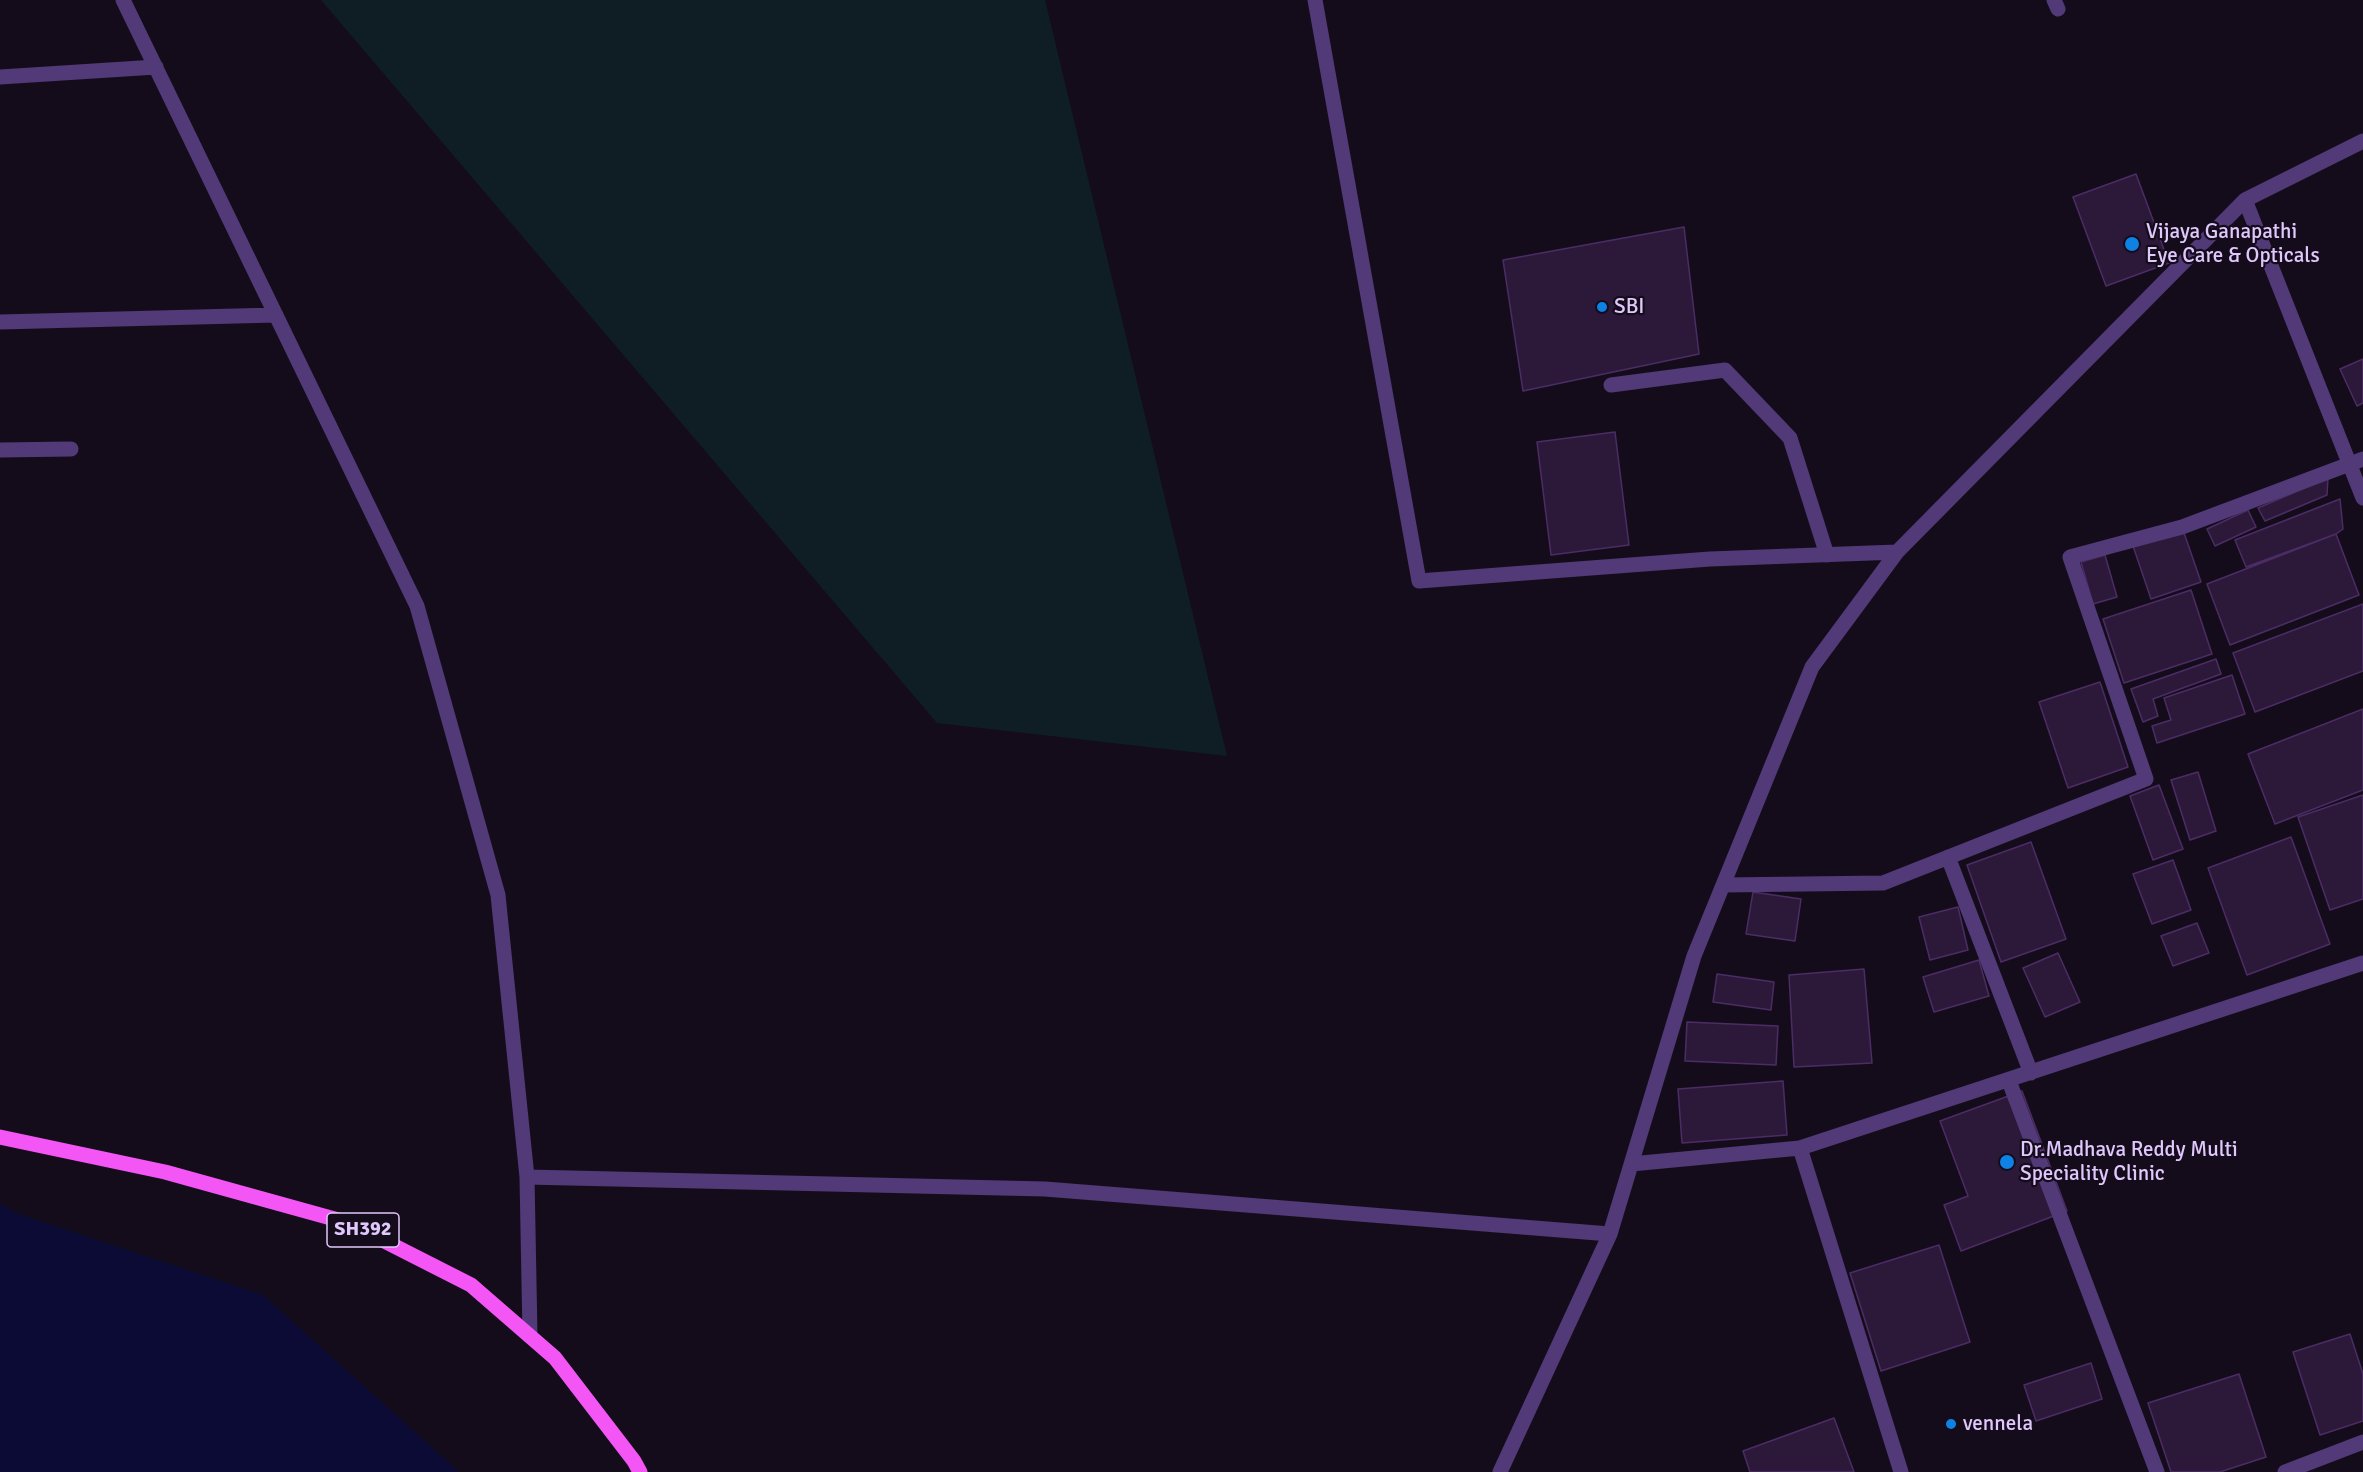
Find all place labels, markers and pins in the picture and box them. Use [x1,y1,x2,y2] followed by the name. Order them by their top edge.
[2146,219,2320,269] place label: Vijaya Ganapathi Eye Care & Opticals
[2123,235,2141,253] marker: Vijaya Ganapathi Eye Care & Opticals
[1614,294,1645,320] place label: SBI
[1595,300,1609,314] marker: SBI
[2020,1137,2238,1187] place label: Dr.Madhava Reddy Multi Speciality Clinic
[1998,1153,2016,1171] marker: Dr.Madhava Reddy Multi Speciality Clinic
[1963,1411,2033,1437] place label: vennela
[1944,1417,1958,1431] marker: vennela

